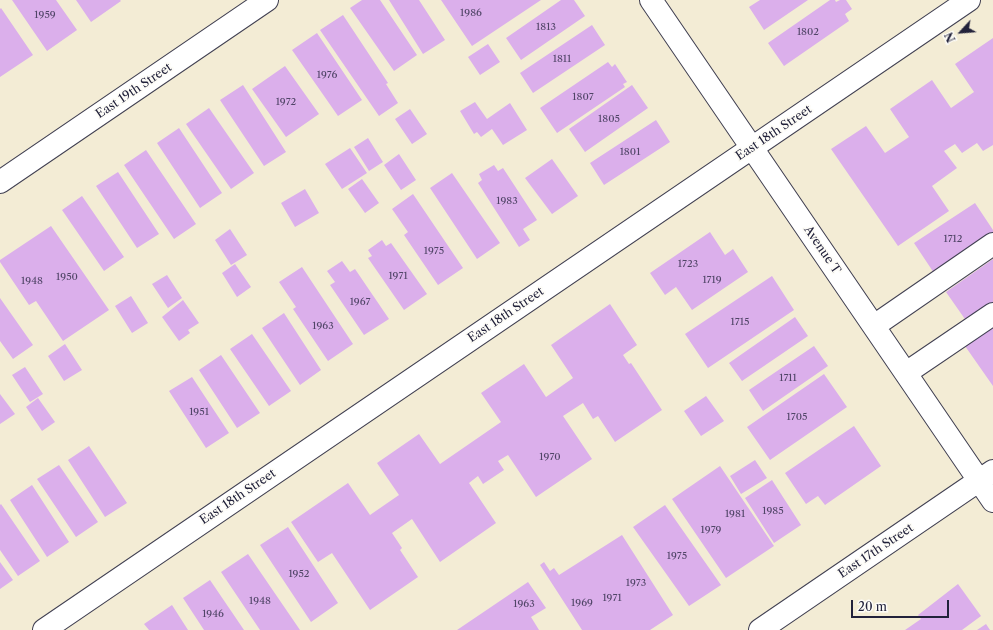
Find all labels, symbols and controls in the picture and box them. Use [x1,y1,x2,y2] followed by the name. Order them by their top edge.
[460,7,482,19] house number: 1986
[34,9,56,21] house number: 1959
[941,12,981,52] north arrow
[536,21,556,33] house number: 1813
[797,26,819,38] house number: 1802
[942,30,959,45] text: N
[553,53,571,65] house number: 1811
[93,60,175,122] street label: East 19th Street
[317,69,337,81] house number: 1976
[572,91,594,103] house number: 1807
[276,96,296,108] house number: 1972
[733,102,815,164] street label: East 18th Street
[598,113,620,125] house number: 1805
[620,146,640,158] house number: 1801
[496,195,518,207] house number: 1983
[801,223,843,277] street label: Avenue T
[943,233,963,245] house number: 1712
[424,245,444,257] house number: 1975
[678,258,698,270] house number: 1723
[388,270,408,282] house number: 1971
[56,271,78,283] house number: 1950
[702,274,722,286] house number: 1719
[21,275,43,287] house number: 1948
[465,284,547,346] street label: East 18th Street
[350,296,370,308] house number: 1967
[731,316,749,328] house number: 1715
[312,320,334,332] house number: 1963
[779,372,797,384] house number: 1711
[189,406,209,418] house number: 1951
[787,411,807,423] house number: 1705
[539,451,561,463] house number: 1970
[197,466,279,528] street label: East 18th Street
[762,505,784,517] house number: 1985
[725,508,745,520] house number: 1981
[836,521,916,581] street label: East 17th Street
[701,524,721,536] house number: 1979
[667,550,687,562] house number: 1975
[288,568,310,580] house number: 1952
[626,577,646,589] house number: 1973
[602,592,622,604] house number: 1971
[853,592,951,618] scale bar
[249,595,271,607] house number: 1948
[571,597,593,609] house number: 1969
[513,598,535,610] house number: 1963
[858,599,887,614] text: 20 m
[202,608,224,620] house number: 1946

